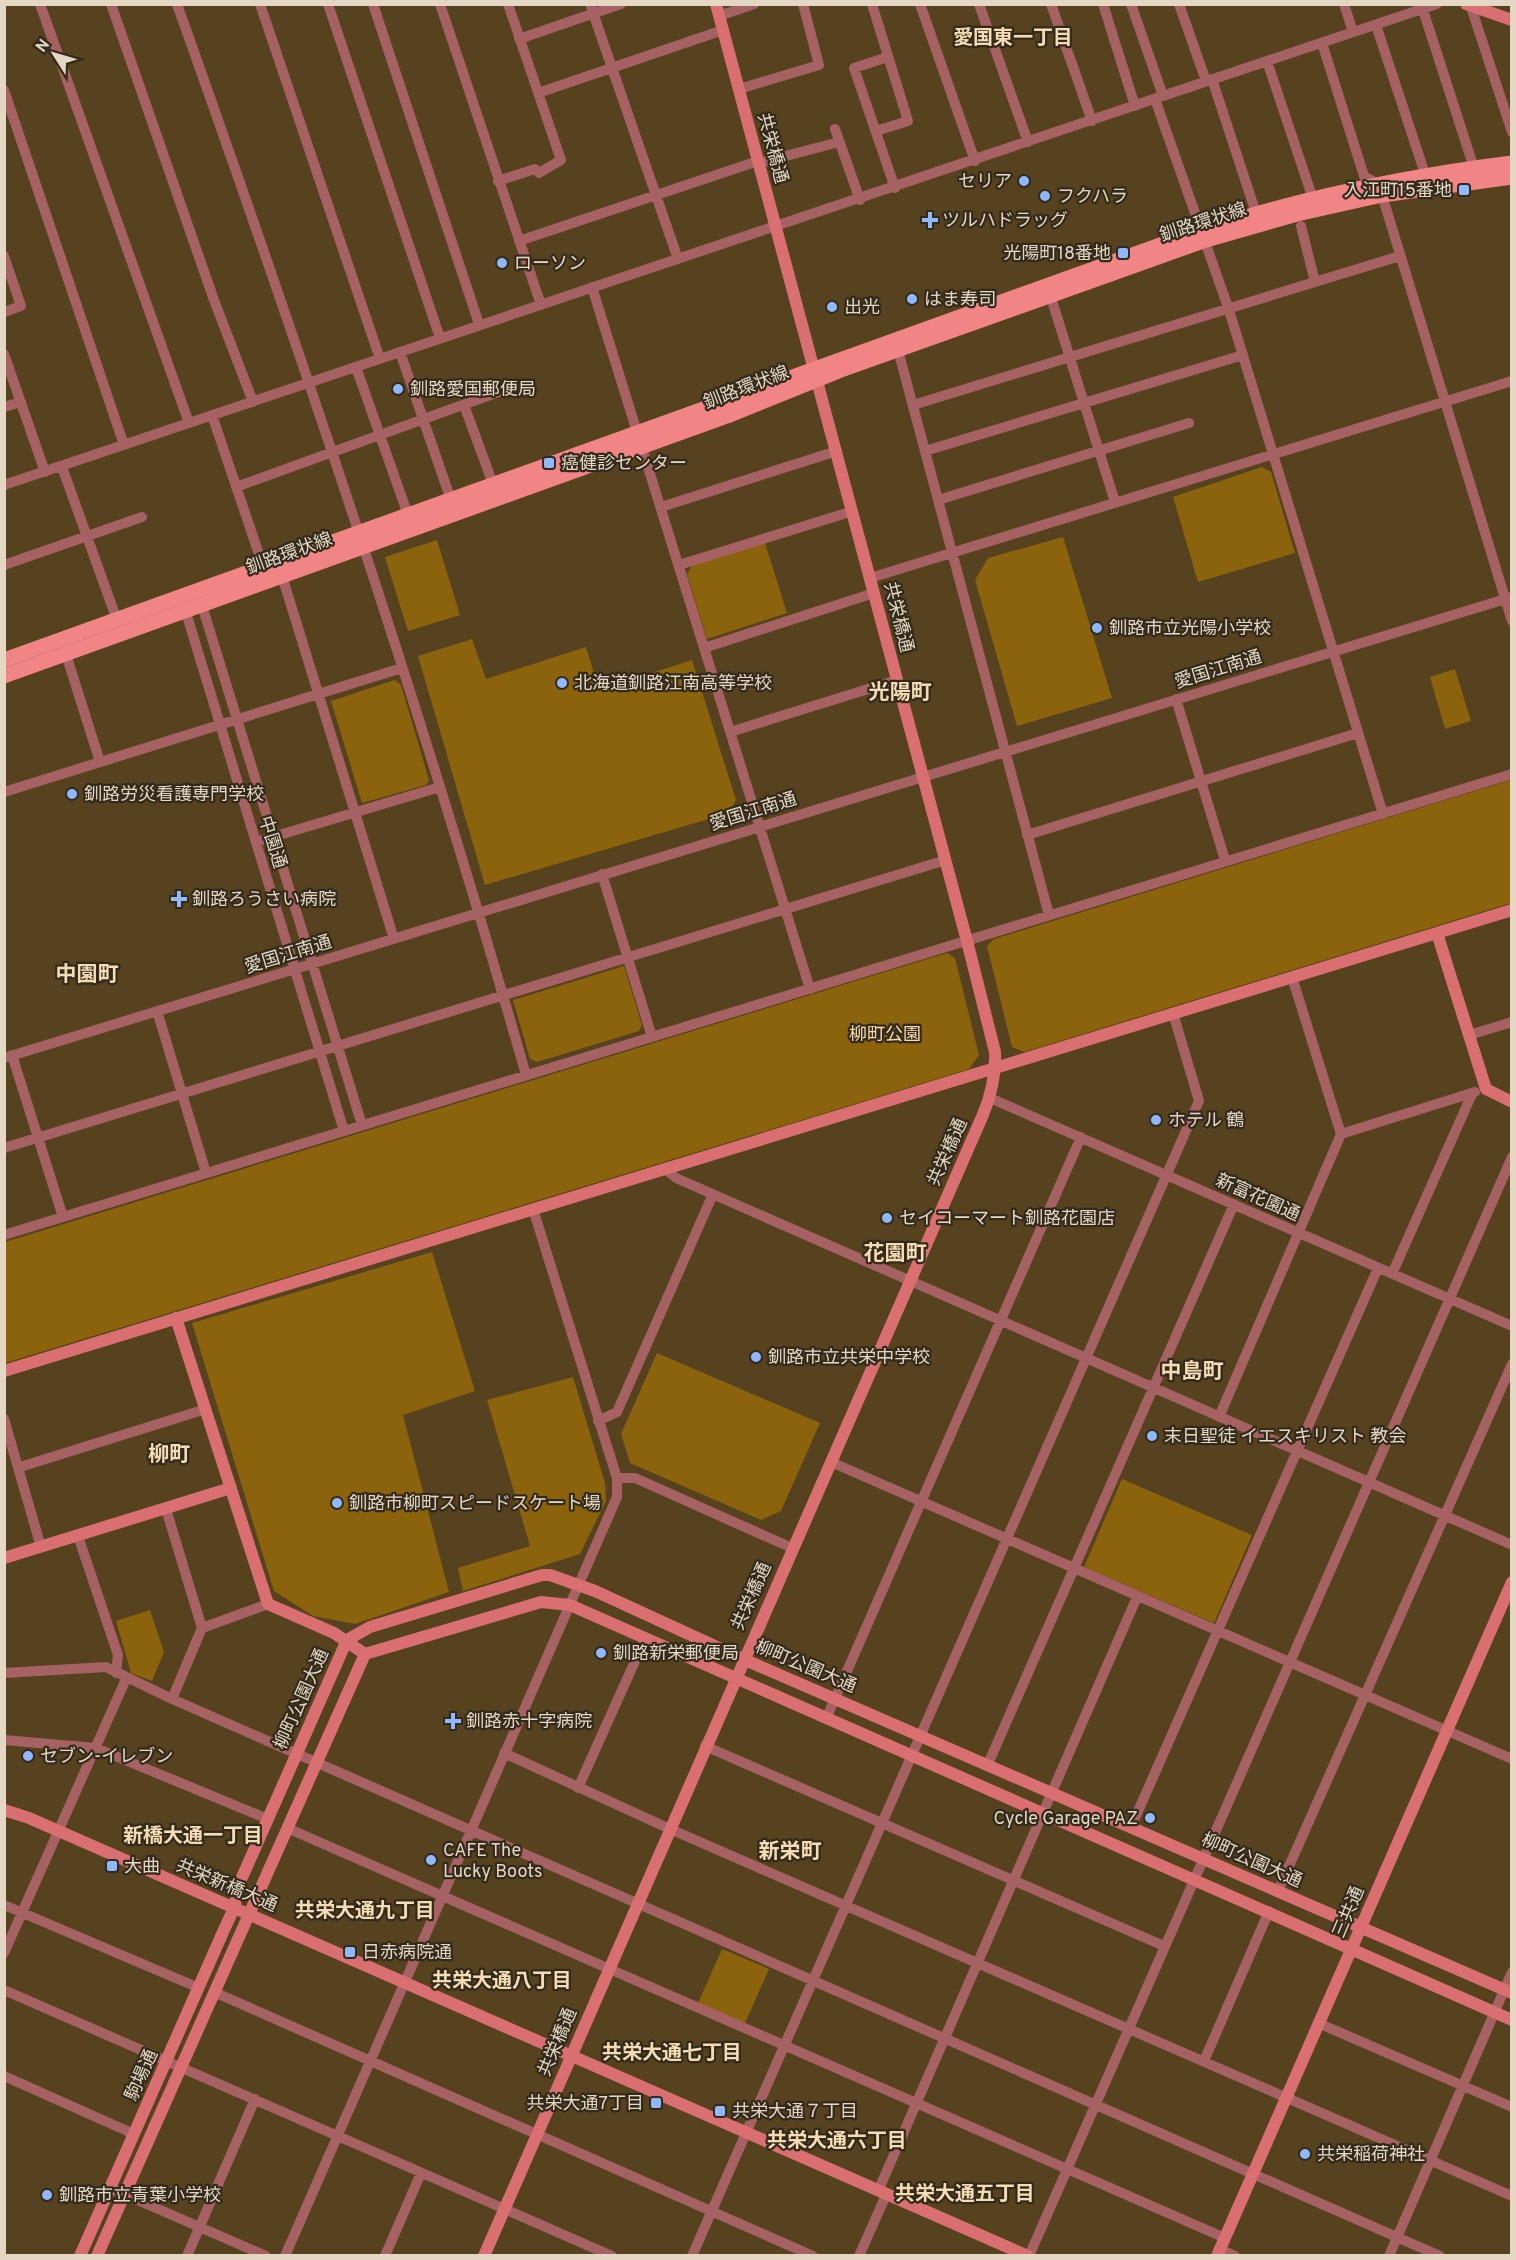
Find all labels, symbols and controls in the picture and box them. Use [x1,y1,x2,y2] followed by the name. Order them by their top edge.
[24,24,84,84] north arrow
[953,26,1073,52] district label: 愛国東一丁目
[32,36,55,57] text: N
[751,111,792,186] street label: 共栄橋通
[958,171,1012,194] place label: セリア
[1017,174,1031,188] marker: セリア
[1344,180,1452,203] place label: 入江町15番地
[1457,183,1471,197] marker: 入江町15番地
[1057,186,1128,209] place label: フクハラ
[1038,189,1052,203] marker: フクハラ
[1157,199,1250,248] street label: 釧路環状線
[942,210,1068,233] place label: ツルハドラッグ
[923,213,937,227] marker: ツルハドラッグ
[1003,243,1111,266] place label: 光陽町18番地
[1116,246,1130,260] marker: 光陽町18番地
[514,253,586,276] place label: ローソン
[495,256,509,270] marker: ローソン
[924,289,996,312] place label: はま寿司
[905,292,919,306] marker: はま寿司
[844,297,880,320] place label: 出光
[825,300,839,314] marker: 出光
[700,362,793,415] street label: 釧路環状線
[410,379,536,402] place label: 釧路愛国郵便局
[391,382,405,396] marker: 釧路愛国郵便局
[561,453,687,476] place label: 癌健診センター
[542,456,556,470] marker: 癌健診センター
[243,528,336,581] street label: 釧路環状線
[878,580,917,655] street label: 共栄橋通
[1109,618,1271,641] place label: 釧路市立光陽小学校
[1090,621,1104,635] marker: 釧路市立光陽小学校
[1172,646,1265,695] street label: 愛国江南通
[574,673,772,696] place label: 北海道釧路江南高等学校
[555,676,569,690] marker: 北海道釧路江南高等学校
[869,680,932,707] district label: 光陽町
[84,784,264,807] place label: 釧路労災看護専門学校
[65,787,79,801] marker: 釧路労災看護専門学校
[707,788,800,837] street label: 愛国江南通
[253,813,290,872] street label: 中園通
[192,889,336,912] place label: 釧路ろうさい病院
[170,890,188,908] marker: 釧路ろうさい病院
[242,931,335,980] street label: 愛国江南通
[56,962,119,989] district label: 中園町
[849,1024,921,1047] park label: 柳町公園
[1168,1110,1244,1133] place label: ホテル 鶴
[1149,1113,1163,1127] marker: ホテル 鶴
[923,1115,974,1190] street label: 共栄橋通
[1212,1170,1303,1227] street label: 新富花園通
[899,1208,1115,1231] place label: セイコーマート釧路花園店
[880,1211,894,1225] marker: セイコーマート釧路花園店
[864,1241,927,1268] district label: 花園町
[768,1347,930,1370] place label: 釧路市立共栄中学校
[749,1350,763,1364] marker: 釧路市立共栄中学校
[1161,1359,1224,1386] district label: 中島町
[1164,1426,1406,1449] place label: 末日聖徒 イエスキリスト 教会
[1145,1429,1159,1443] marker: 末日聖徒 イエスキリスト 教会
[148,1442,190,1469] district label: 柳町
[349,1493,601,1516] place label: 釧路市柳町スピードスケート場
[330,1496,344,1510] marker: 釧路市柳町スピードスケート場
[727,1559,778,1634] street label: 共栄橋通
[751,1636,860,1699] street label: 柳町公園大通
[613,1643,739,1666] place label: 釧路新栄郵便局
[270,1646,335,1754] street label: 柳町公園大通
[594,1646,608,1660] marker: 釧路新栄郵便局
[466,1711,592,1734] place label: 釧路赤十字病院
[444,1712,462,1730] marker: 釧路赤十字病院
[40,1746,173,1769] place label: セブン-イレブン
[21,1749,35,1763] marker: セブン-イレブン
[994,1808,1138,1831] place label: Cycle Garage PAZ
[1143,1811,1157,1825] marker: Cycle Garage PAZ
[123,1824,263,1850] district label: 新橋大通一丁目
[1197,1829,1305,1894] street label: 柳町公園大通
[759,1839,822,1866] district label: 新栄町
[443,1840,542,1884] place label: CAFE The Lucky Boots
[424,1853,438,1867] marker: CAFE The Lucky Boots
[172,1855,281,1918] street label: 共栄新橋大通
[124,1856,160,1879] place label: 大曲
[105,1859,119,1873] marker: 大曲
[1328,1883,1371,1942] street label: 三共通
[295,1899,435,1925] district label: 共栄大通九丁目
[362,1942,452,1965] place label: 日赤病院通
[343,1945,357,1959] marker: 日赤病院通
[432,1969,572,1995] district label: 共栄大通八丁目
[534,2005,583,2080] street label: 共栄橋通
[602,2041,742,2067] district label: 共栄大通七丁目
[121,2046,164,2105] street label: 駒場通
[527,2093,644,2116] place label: 共栄大通7丁目
[649,2096,663,2110] marker: 共栄大通7丁目
[732,2101,858,2124] place label: 共栄大通７丁目
[713,2104,727,2118] marker: 共栄大通７丁目
[767,2129,907,2155] district label: 共栄大通六丁目
[1317,2144,1425,2167] place label: 共栄稲荷神社
[1298,2147,1312,2161] marker: 共栄稲荷神社
[895,2182,1035,2208] district label: 共栄大通五丁目
[59,2185,221,2208] place label: 釧路市立青葉小学校
[40,2188,54,2202] marker: 釧路市立青葉小学校

